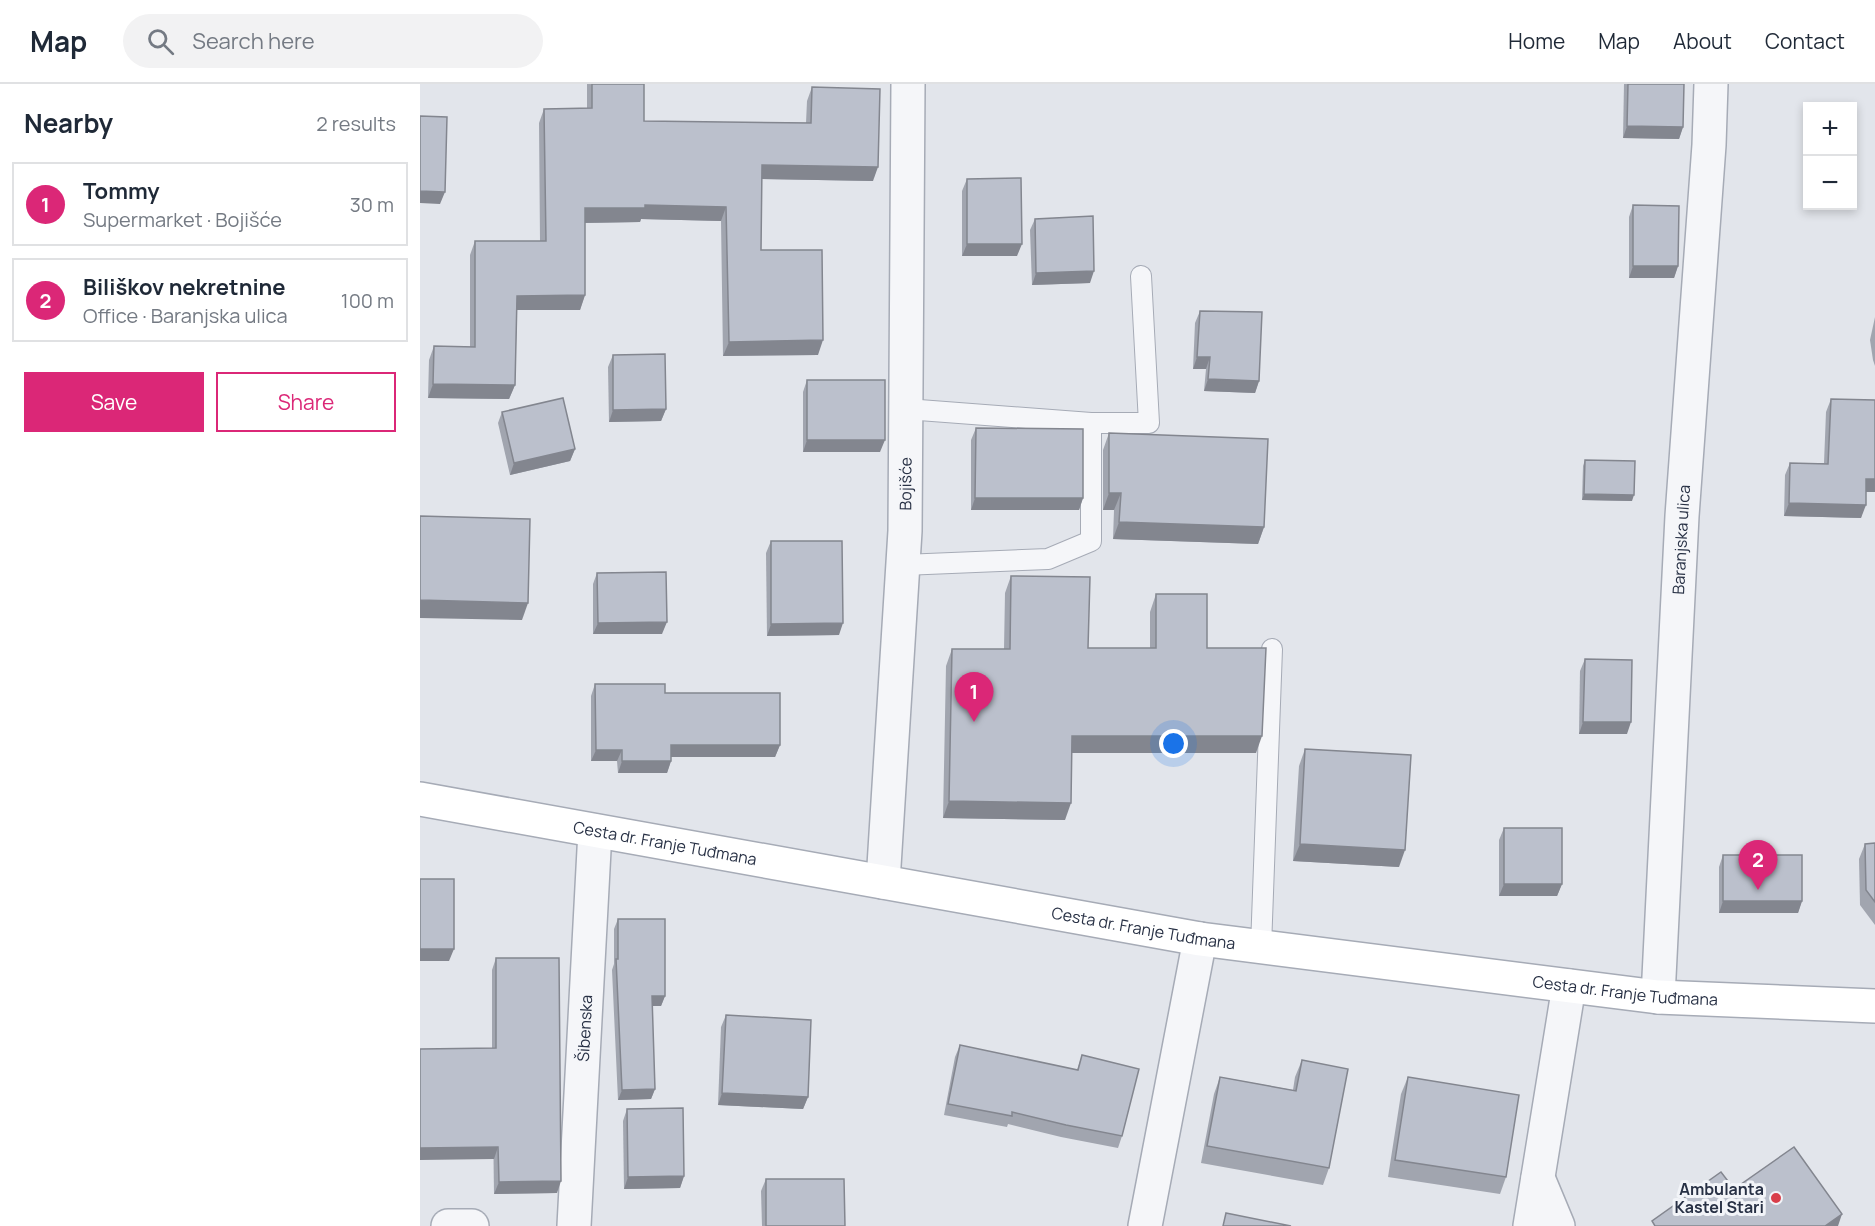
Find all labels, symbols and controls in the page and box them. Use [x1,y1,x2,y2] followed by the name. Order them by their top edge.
[123,14,543,68] search box
[30,22,87,60] text: Map
[144,25,177,58] icon: search
[192,26,315,56] text: Search here
[1508,27,1565,55] text: Home
[1598,27,1640,55] text: Map
[1673,27,1732,55] text: About
[1765,27,1845,55] text: Contact
[1803,102,1857,210] map controls
[1803,102,1857,156] button: +
[24,105,113,141] text: Nearby
[316,110,396,137] text: 2 results
[1803,156,1857,210] button: −
[83,176,160,206] text: Tommy
[41,191,50,218] text: 1
[350,191,394,218] text: 30 m
[83,206,282,233] text: Supermarket · Bojišće
[83,272,285,302] text: Biliškov nekretnine
[40,287,51,314] text: 2
[341,287,394,314] text: 100 m
[83,302,288,329] text: Office · Baranjska ulica
[24,372,204,432] button: Save
[216,372,396,432] button: Share
[894,457,916,510] street label: Bojišće
[1667,484,1695,595] street label: Baranjska ulica
[954,672,994,722] pin: 1
[1159,729,1188,758] your location
[572,816,759,870] street label: Cesta dr. Franje Tuđmana
[1738,840,1778,890] pin: 2
[1050,902,1237,954] street label: Cesta dr. Franje Tuđmana
[1531,970,1718,1010] street label: Cesta dr. Franje Tuđmana
[572,994,597,1062] street label: Šibenska
[1674,1178,1764,1218] place label: Ambulanta Kastel Stari
[1769,1191,1783,1205] marker: Ambulanta Kastel Stari

